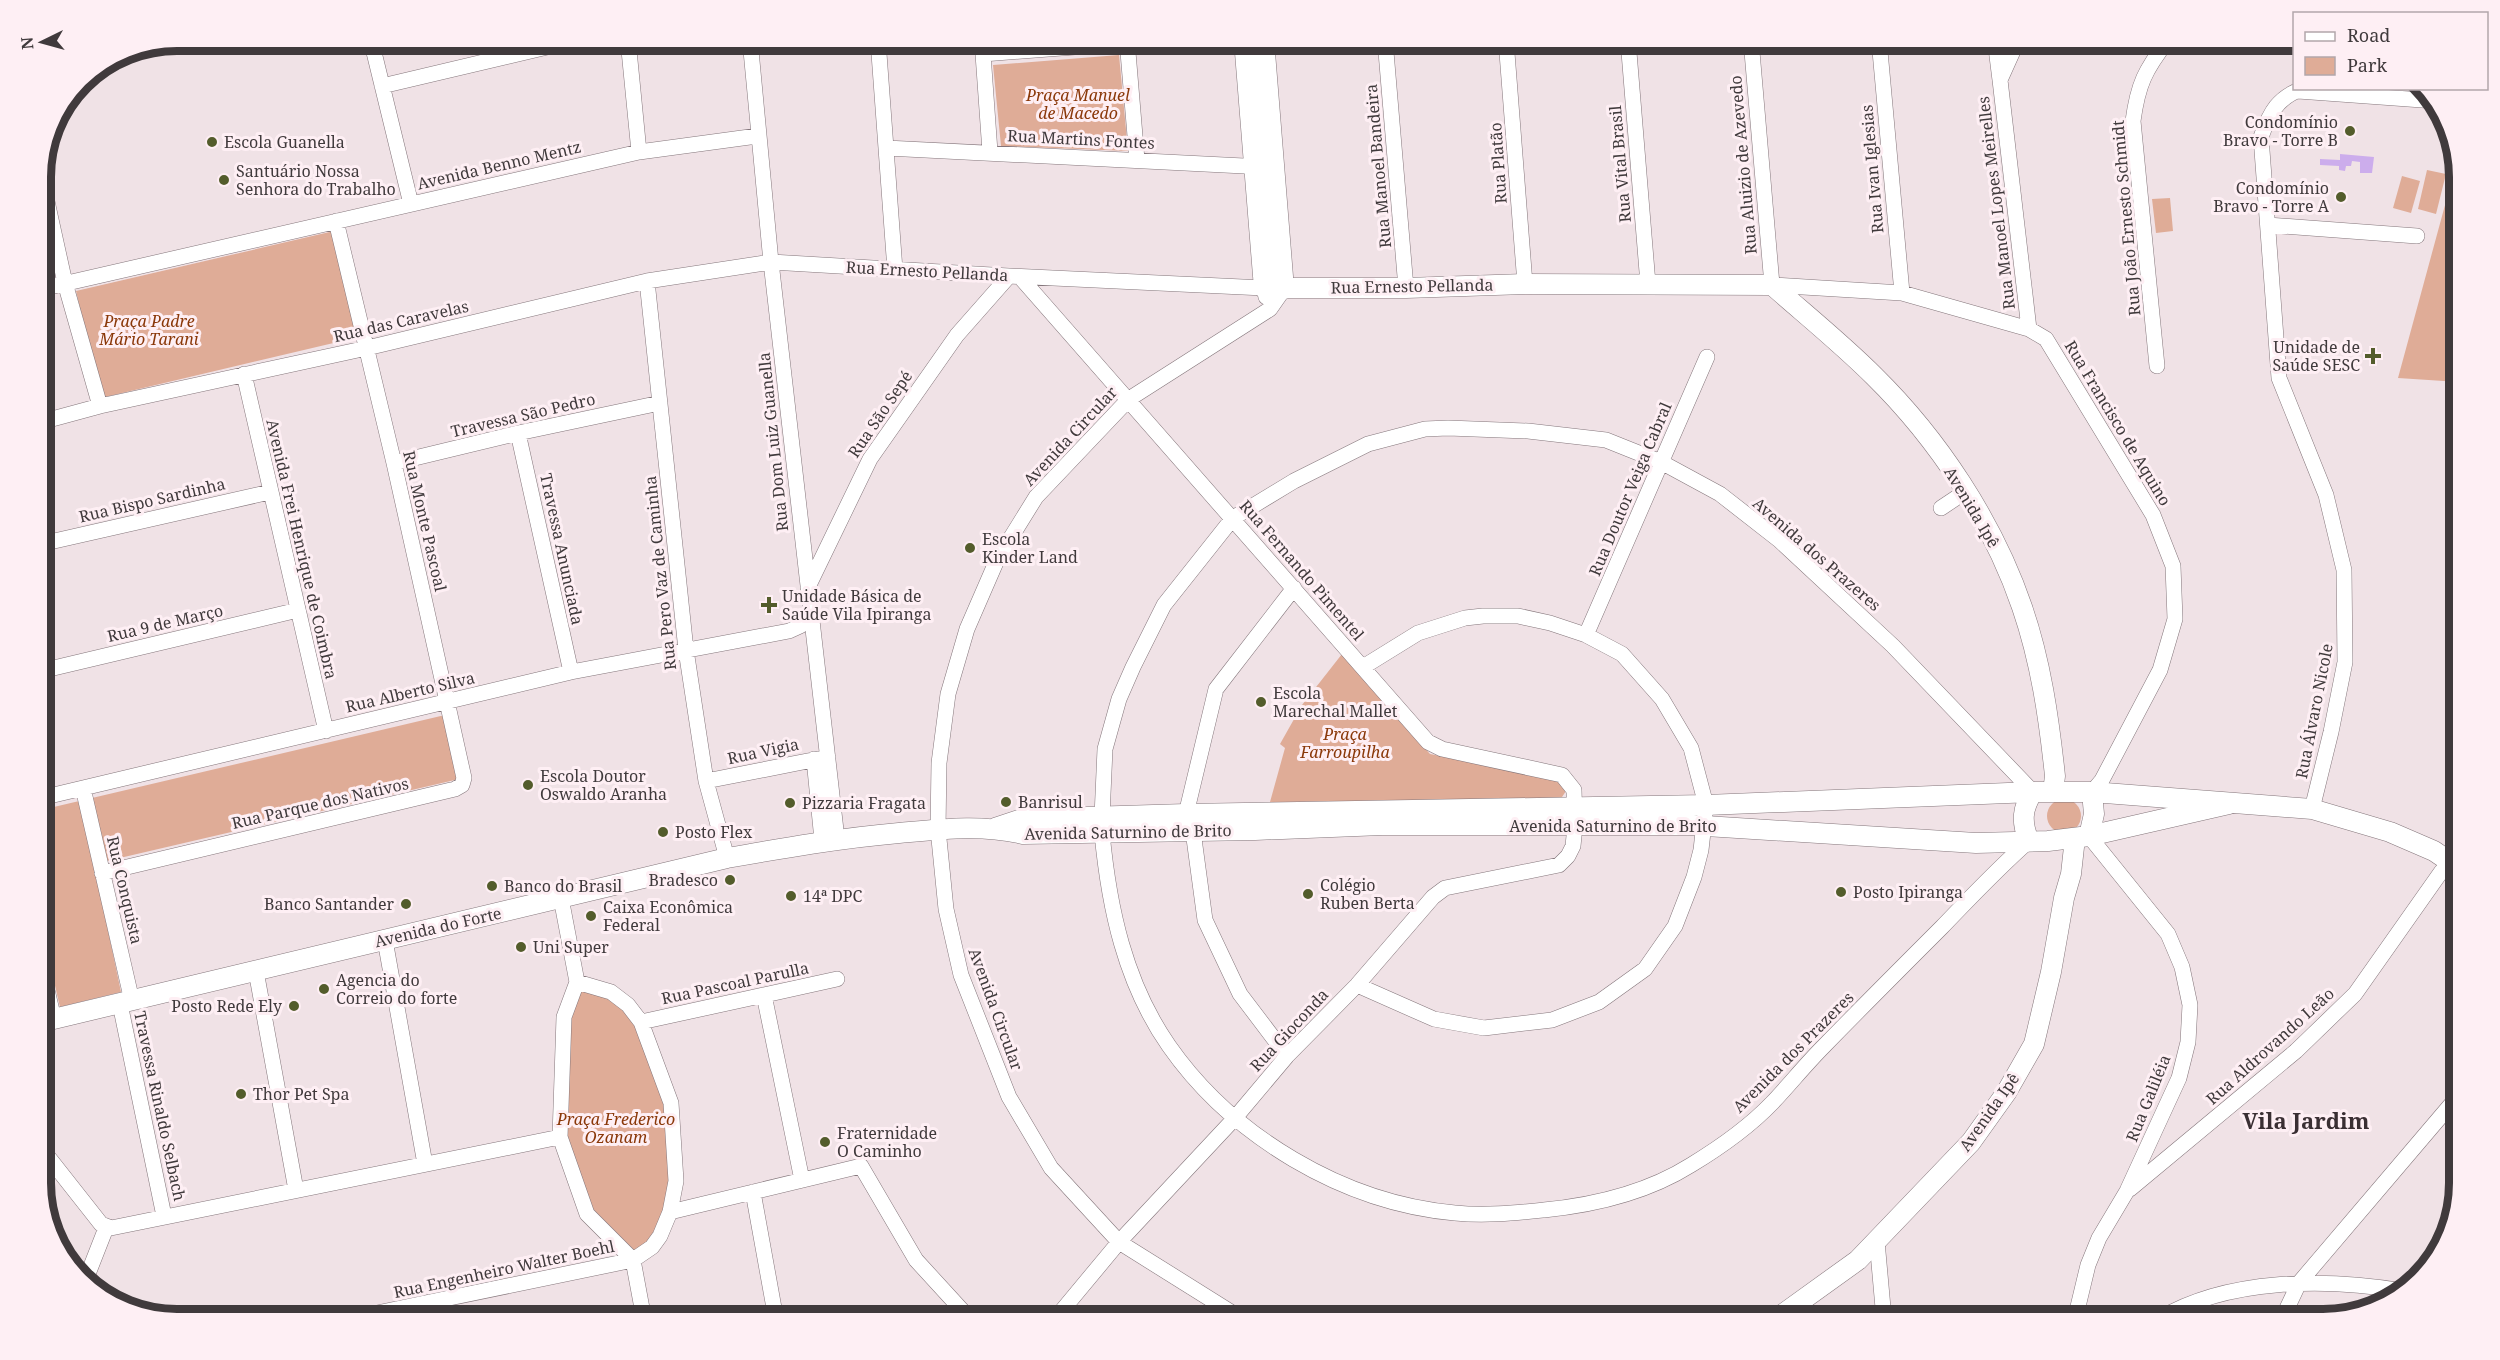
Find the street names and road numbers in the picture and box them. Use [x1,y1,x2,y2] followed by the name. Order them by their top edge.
[1724,75,1762,255] street label: Rua Aluizio de Azevedo
[1360,83,1396,249] street label: Rua Manoel Bandeira
[1972,95,2020,311] street label: Rua Manoel Lopes Meirelles
[1604,104,1636,223] street label: Rua Vital Brasil
[1855,104,1889,234] street label: Rua Ivan Iglesias
[2106,119,2146,317] street label: Rua João Ernesto Schmidt
[1484,122,1512,204] street label: Rua Platão
[1007,124,1155,154] street label: Rua Martins Fontes
[415,135,583,195] street label: Avenida Benno Mentz
[845,256,1009,286] street label: Rua Ernesto Pellanda
[1330,274,1494,298] street label: Rua Ernesto Pellanda
[331,295,471,347] street label: Rua das Caravelas
[2060,336,2176,510] street label: Rua Francisco de Aquino
[753,351,793,533] street label: Rua Dom Luiz Guanella
[843,366,917,462] street label: Rua São Sepé
[1018,381,1122,491] street label: Avenida Circular
[449,388,597,442] street label: Travessa São Pedro
[1583,399,1677,579] street label: Rua Doutor Veiga Cabral
[261,417,343,681] street label: Avenida Frei Henrique de Coimbra
[398,449,452,594] street label: Rua Monte Pascoal
[1939,462,2005,552] street label: Avenida Ipê
[535,471,589,627] street label: Travessa Anunciada
[77,472,227,528] street label: Rua Bispo Sardinha
[639,475,681,671] street label: Rua Pero Vaz de Caminha
[1748,492,1886,616] street label: Avenida dos Prazeres
[1235,495,1369,645] street label: Rua Fernando Pimentel
[105,599,225,647] street label: Rua 9 de Março
[2290,642,2338,780] street label: Rua Álvaro Nicole
[343,666,477,718] street label: Rua Alberto Silva
[725,733,801,769] street label: Rua Vigia
[229,772,411,834] street label: Rua Parque dos Nativos
[1509,815,1717,837] street label: Avenida Saturnino de Brito
[1024,819,1232,845] street label: Avenida Saturnino de Brito
[102,834,148,946] street label: Rua Conquista
[372,902,504,952] street label: Avenida do Forte
[964,945,1028,1074] street label: Avenida Circular
[659,957,811,1009] street label: Rua Pascoal Parulla
[2201,983,2339,1109] street label: Rua Aldrovando Leão
[1245,984,1333,1076] street label: Rua Gioconda
[1728,987,1858,1117] street label: Avenida dos Prazeres
[129,1009,191,1203] street label: Travessa Rinaldo Selbach
[2121,1051,2175,1145] street label: Rua Galiléia
[1954,1068,2024,1156] street label: Avenida Ipê
[392,1235,616,1303] street label: Rua Engenheiro Walter Boehl

